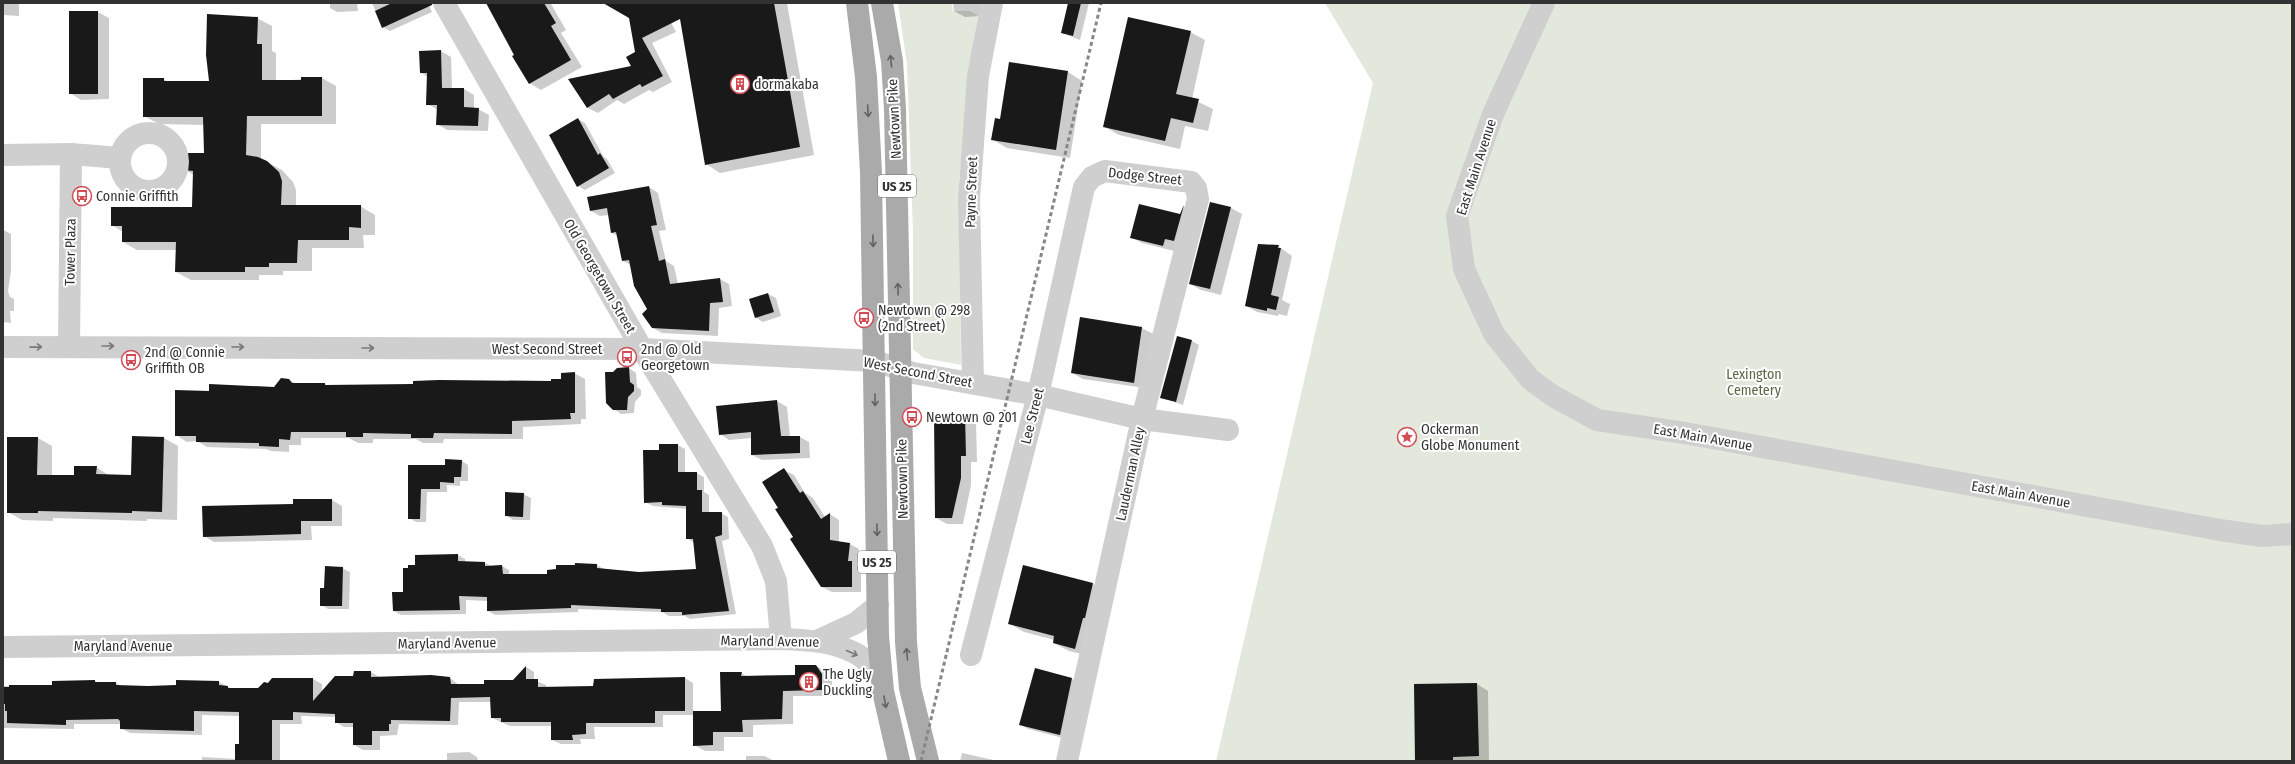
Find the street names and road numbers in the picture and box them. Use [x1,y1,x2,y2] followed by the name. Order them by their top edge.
[884,78,905,160] street label: Newtown Pike
[1453,117,1500,217] street label: East Main Avenue
[962,156,981,228] street label: Payne Street
[1107,164,1183,189] street label: Dodge Street
[878,175,916,197] road number: US 25
[560,216,640,337] street label: Old Georgetown Street
[61,218,80,286] street label: Tower Plaza
[492,341,603,358] street label: West Second Street
[862,354,974,391] street label: West Second Street
[1017,386,1048,446] street label: Lee Street
[1652,420,1754,455] street label: East Main Avenue
[1112,425,1149,523] street label: Lauderman Alley
[893,439,912,519] street label: Newtown Pike
[1970,477,2072,512] street label: East Main Avenue
[858,551,896,573] road number: US 25
[721,632,820,651] street label: Maryland Avenue
[398,634,497,653] street label: Maryland Avenue
[74,638,172,655] street label: Maryland Avenue

